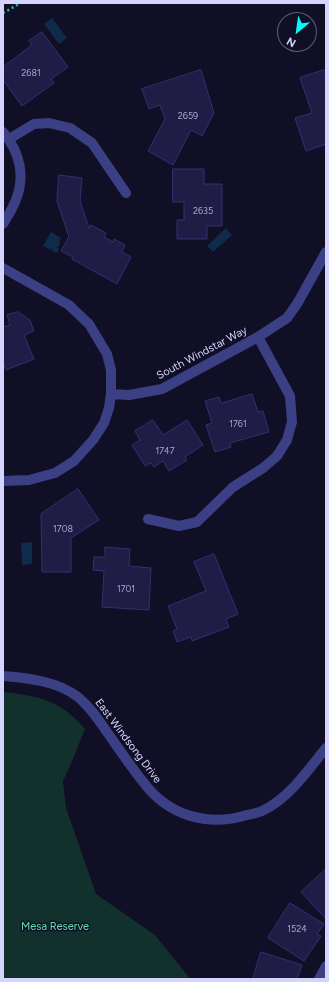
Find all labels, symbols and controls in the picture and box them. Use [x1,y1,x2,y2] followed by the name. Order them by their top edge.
[277,12,317,52] north arrow
[285,34,298,50] text: N
[21,68,41,78] house number: 2681
[178,111,198,121] house number: 2659
[193,206,213,216] house number: 2635
[154,324,250,382] street label: South Windstar Way
[229,419,247,429] house number: 1761
[156,446,174,456] house number: 1747
[53,524,73,534] house number: 1708
[117,584,135,594] house number: 1701
[92,696,164,786] street label: East Windsong Drive
[21,920,89,934] park label: Mesa Reserve
[287,924,307,934] house number: 1524

